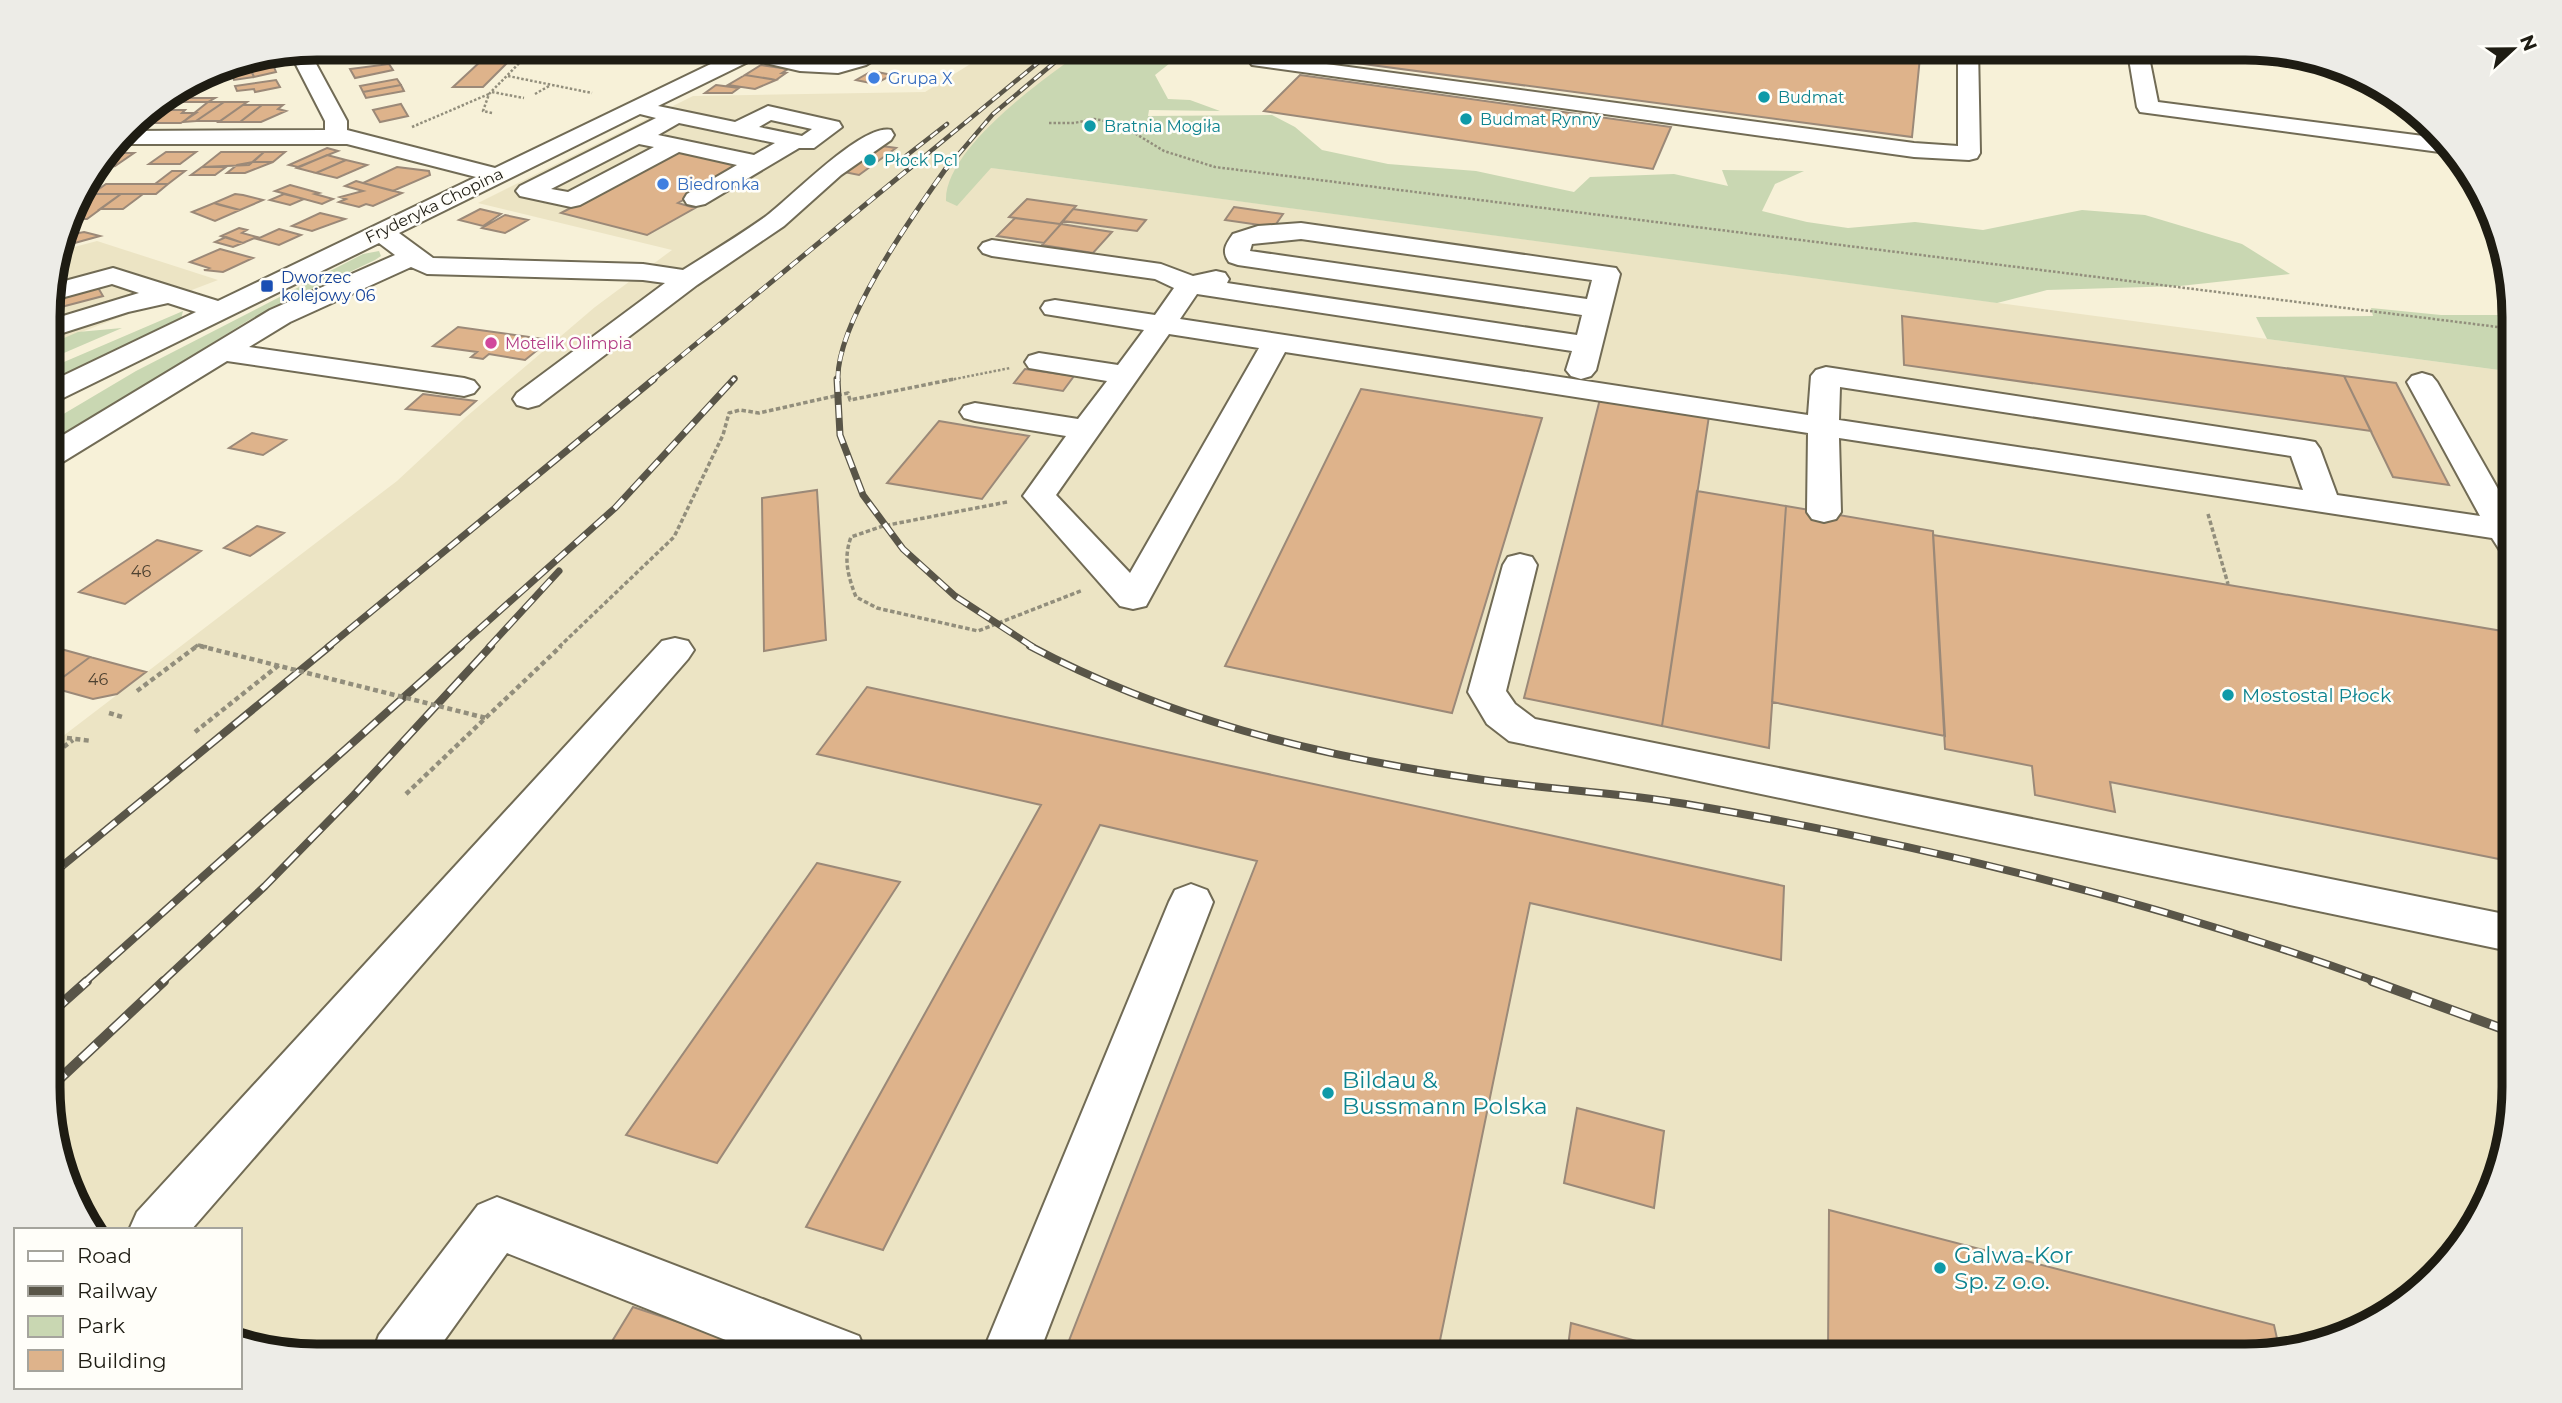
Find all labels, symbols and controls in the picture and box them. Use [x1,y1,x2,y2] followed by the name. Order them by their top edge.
[2478,14,2548,84] north arrow
[2515,31,2542,54] text: N
[888,69,953,88] place label: Grupa X
[866,70,882,86] marker: Grupa X
[1778,88,1845,107] place label: Budmat
[1756,89,1772,105] marker: Budmat
[1480,110,1601,129] place label: Budmat Rynny
[1458,111,1474,127] marker: Budmat Rynny
[1104,117,1221,136] place label: Bratnia Mogiła
[1082,118,1098,134] marker: Bratnia Mogiła
[884,151,958,170] place label: Płock Pc1
[862,152,878,168] marker: Płock Pc1
[362,164,506,247] street label: Fryderyka Chopina
[677,175,760,194] place label: Biedronka
[655,176,671,192] marker: Biedronka
[281,268,376,305] place label: Dworzec kolejowy 06
[259,278,275,294] marker: Dworzec kolejowy 06
[505,334,632,353] place label: Motelik Olimpia
[483,335,499,351] marker: Motelik Olimpia
[131,562,151,581] house number: 46
[88,670,108,689] house number: 46
[2242,684,2392,707] place label: Mostostal Płock
[2220,687,2236,703] marker: Mostostal Płock
[1342,1066,1548,1120] place label: Bildau & Bussmann Polska
[1320,1085,1336,1101] marker: Bildau & Bussmann Polska
[14,1228,242,1389] legend
[1954,1241,2073,1295] place label: Galwa-Kor Sp. z o.o.
[77,1243,132,1268] text: Road
[1932,1260,1948,1276] marker: Galwa-Kor Sp. z o.o.
[77,1278,158,1303] text: Railway
[77,1313,125,1338] text: Park
[77,1348,167,1373] text: Building

